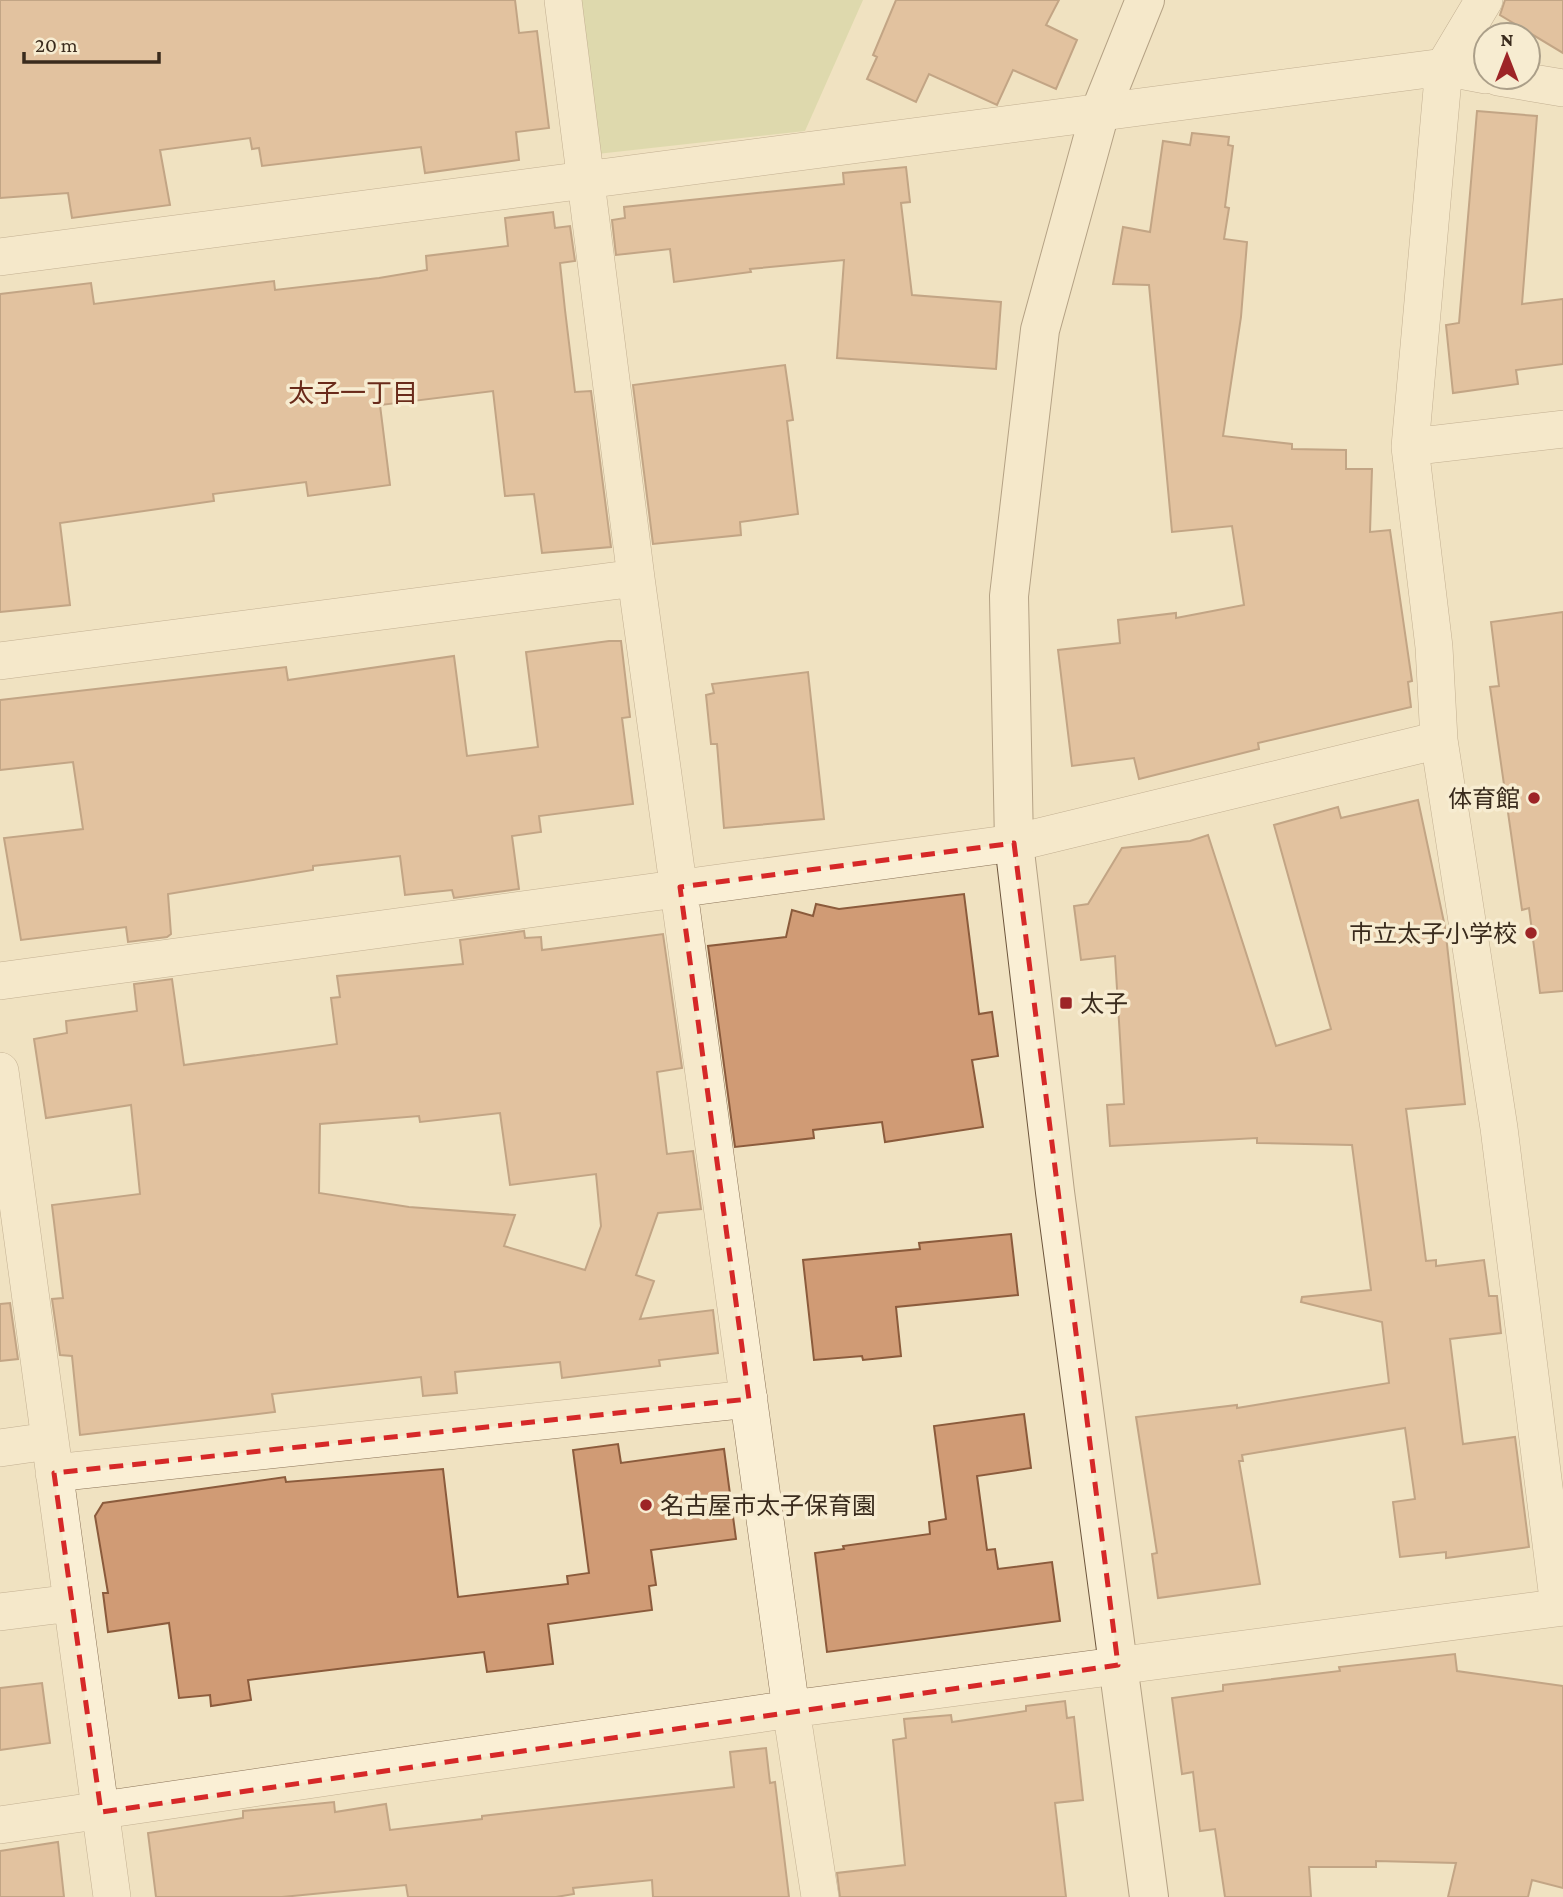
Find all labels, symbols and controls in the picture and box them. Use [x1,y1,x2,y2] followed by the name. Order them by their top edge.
[24,21,159,65] scale bar
[1472,21,1542,91] north arrow
[1501,29,1514,50] text: N
[35,33,78,57] text: 20 m
[288,379,418,408] district label: 太子一丁目
[1448,785,1520,812] place label: 体育館
[1526,790,1542,806] marker: 体育館
[1349,920,1517,947] place label: 市立太子小学校
[1523,925,1539,941] marker: 市立太子小学校
[1080,990,1128,1017] place label: 太子
[1058,995,1074,1011] marker: 太子
[660,1492,876,1519] place label: 名古屋市太子保育園
[638,1497,654,1513] marker: 名古屋市太子保育園

